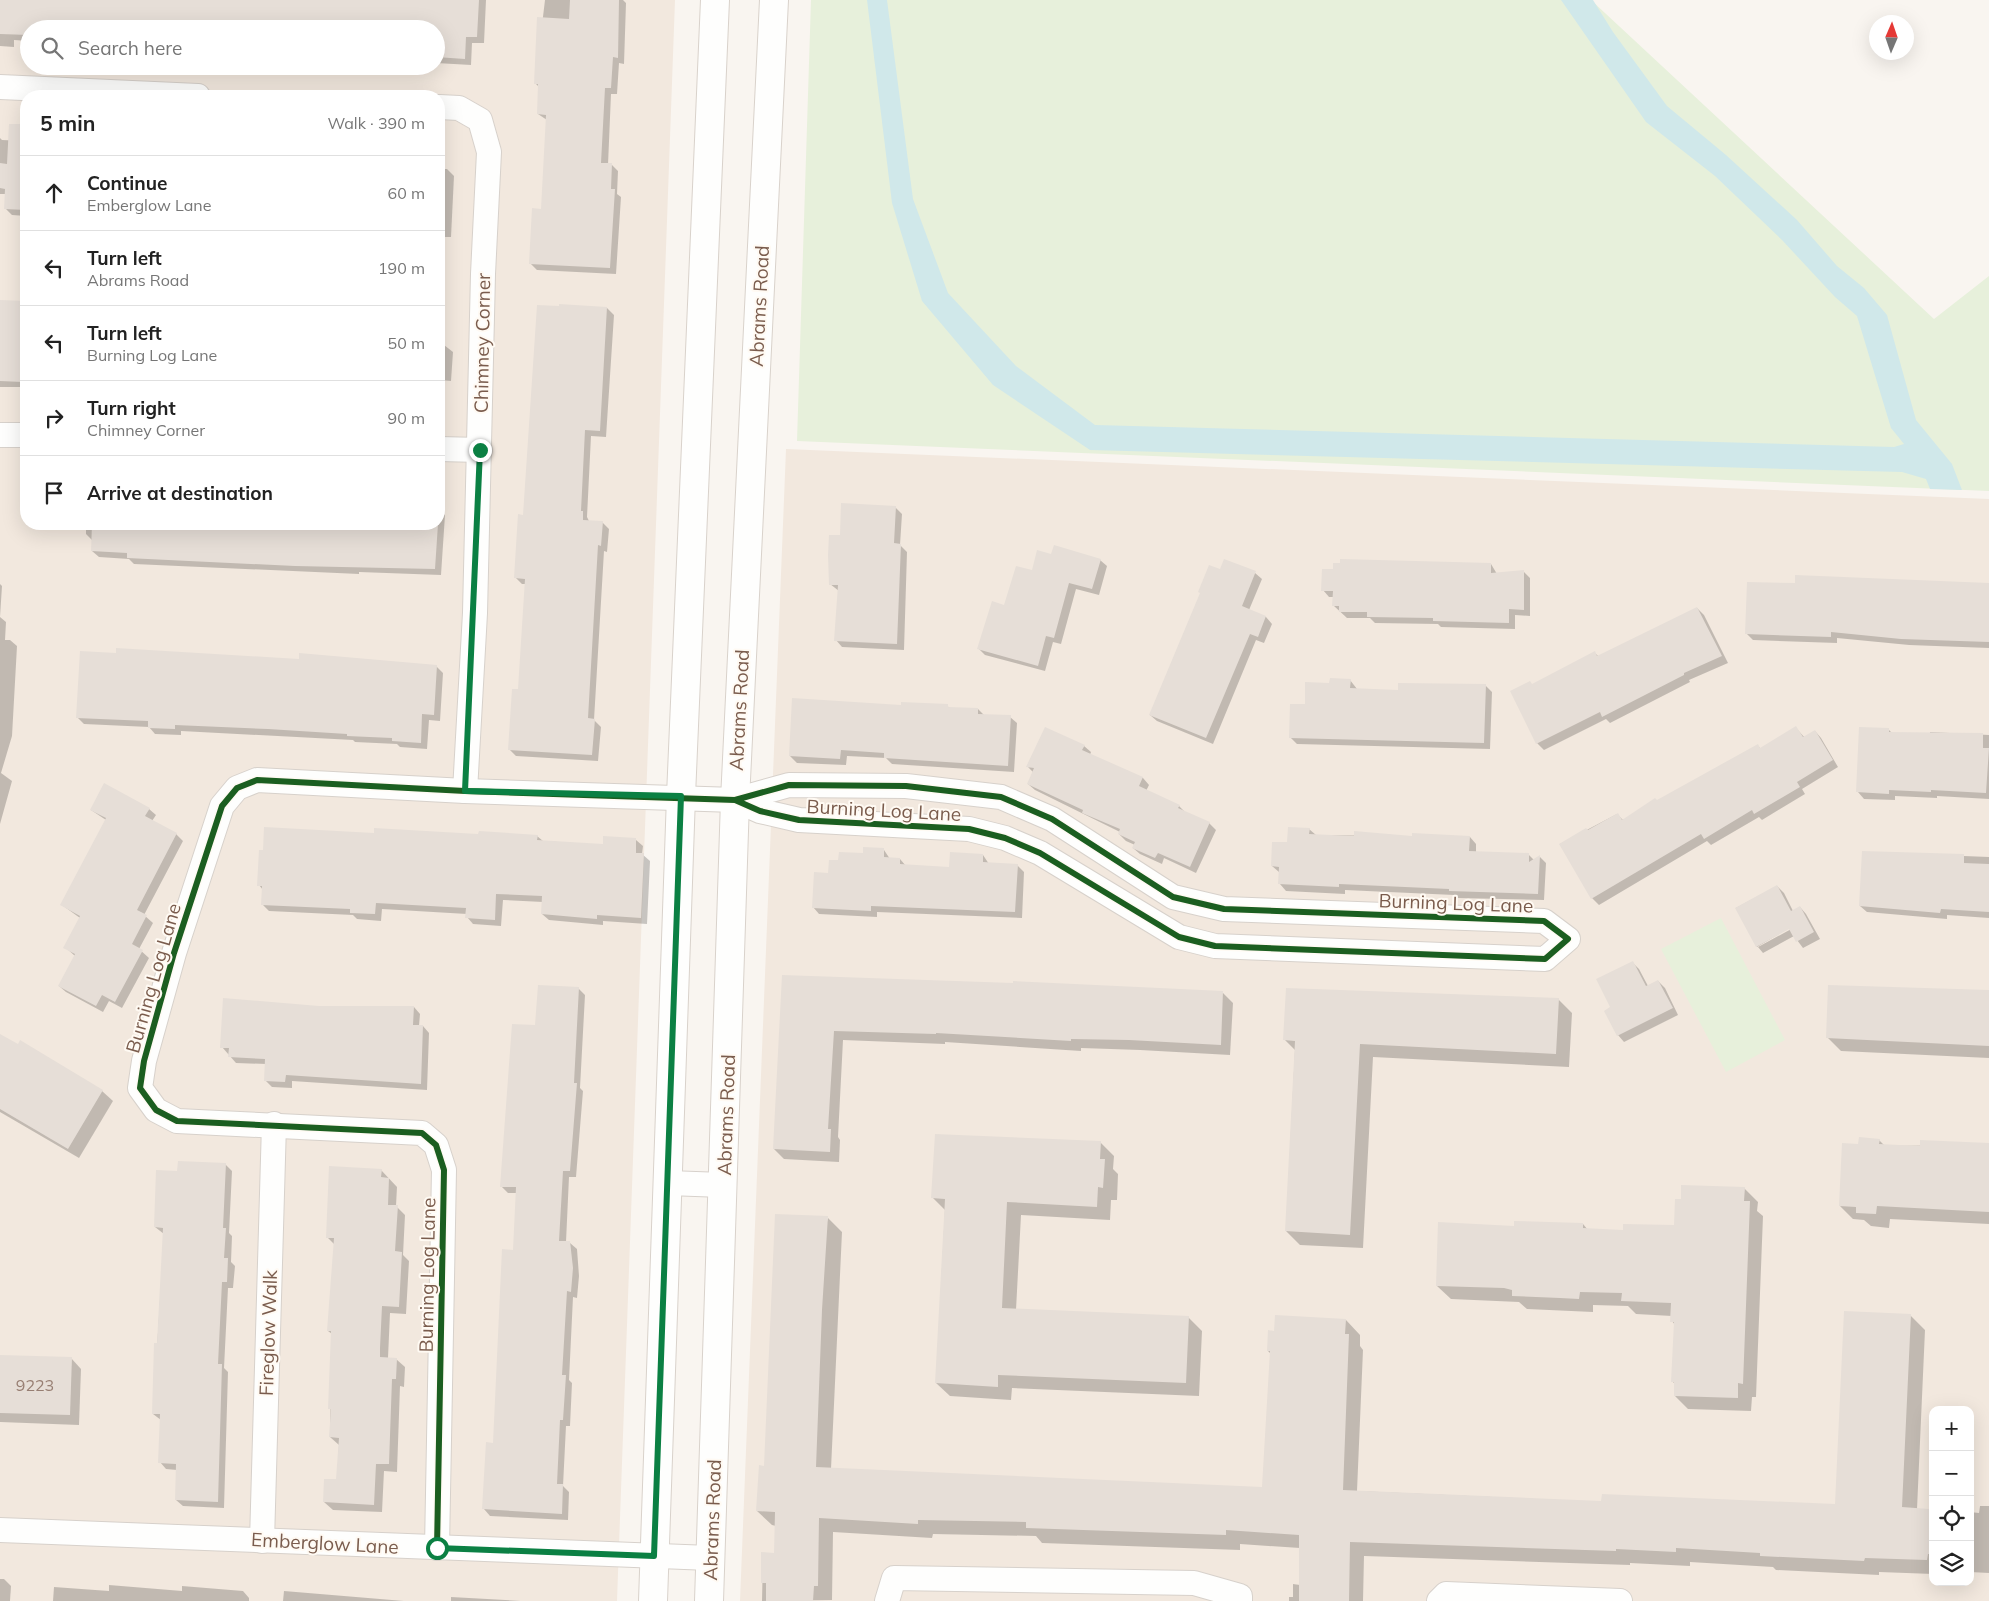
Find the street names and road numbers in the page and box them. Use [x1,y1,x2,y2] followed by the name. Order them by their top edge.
[744,245,774,367] street label: Abrams Road
[469,273,495,413] street label: Chimney Corner
[724,649,754,771] street label: Abrams Road
[806,794,962,826] street label: Burning Log Lane
[1378,888,1534,918] street label: Burning Log Lane
[120,900,186,1056] street label: Burning Log Lane
[712,1054,740,1176] street label: Abrams Road
[414,1197,440,1353] street label: Burning Log Lane
[254,1269,282,1396] street label: Fireglow Walk
[698,1459,726,1581] street label: Abrams Road
[251,1527,399,1559] street label: Emberglow Lane

